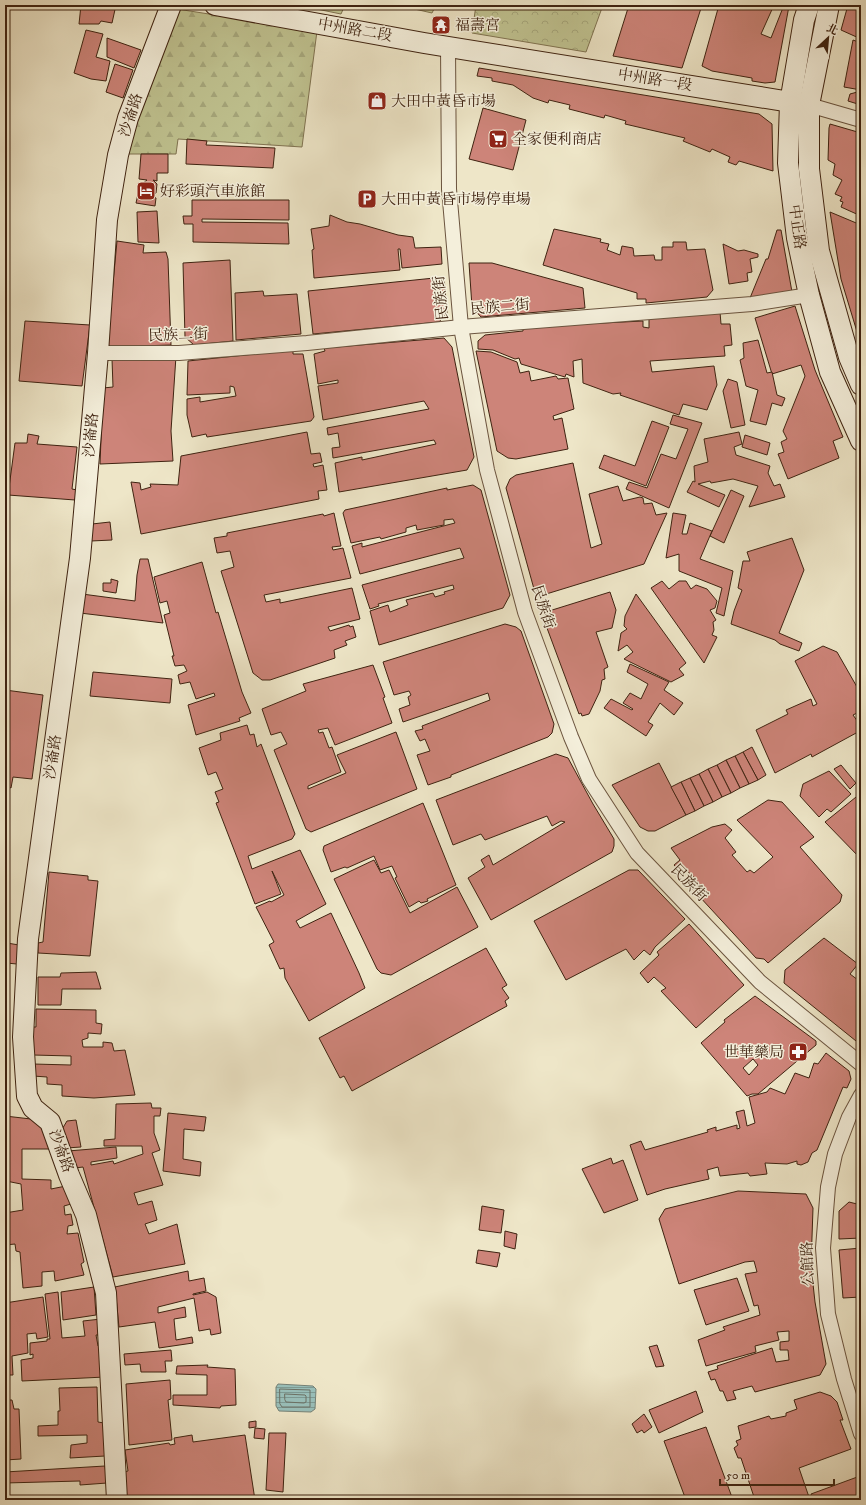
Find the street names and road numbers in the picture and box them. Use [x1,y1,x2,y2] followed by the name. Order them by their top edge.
[316,14,394,46] street label: 中州路二段
[616,65,694,95] street label: 中州路一段
[115,91,147,139] street label: 沙崙路
[784,203,810,251] street label: 中正路
[429,275,453,321] street label: 民族街
[469,295,531,319] street label: 民族二街
[148,324,208,346] street label: 民族二街
[80,412,102,458] street label: 沙崙路
[527,583,559,631] street label: 民族街
[40,733,66,781] street label: 沙崙路
[667,860,711,906] street label: 民族街
[44,1127,78,1175] street label: 沙崙路
[798,1241,818,1287] street label: 公館路

